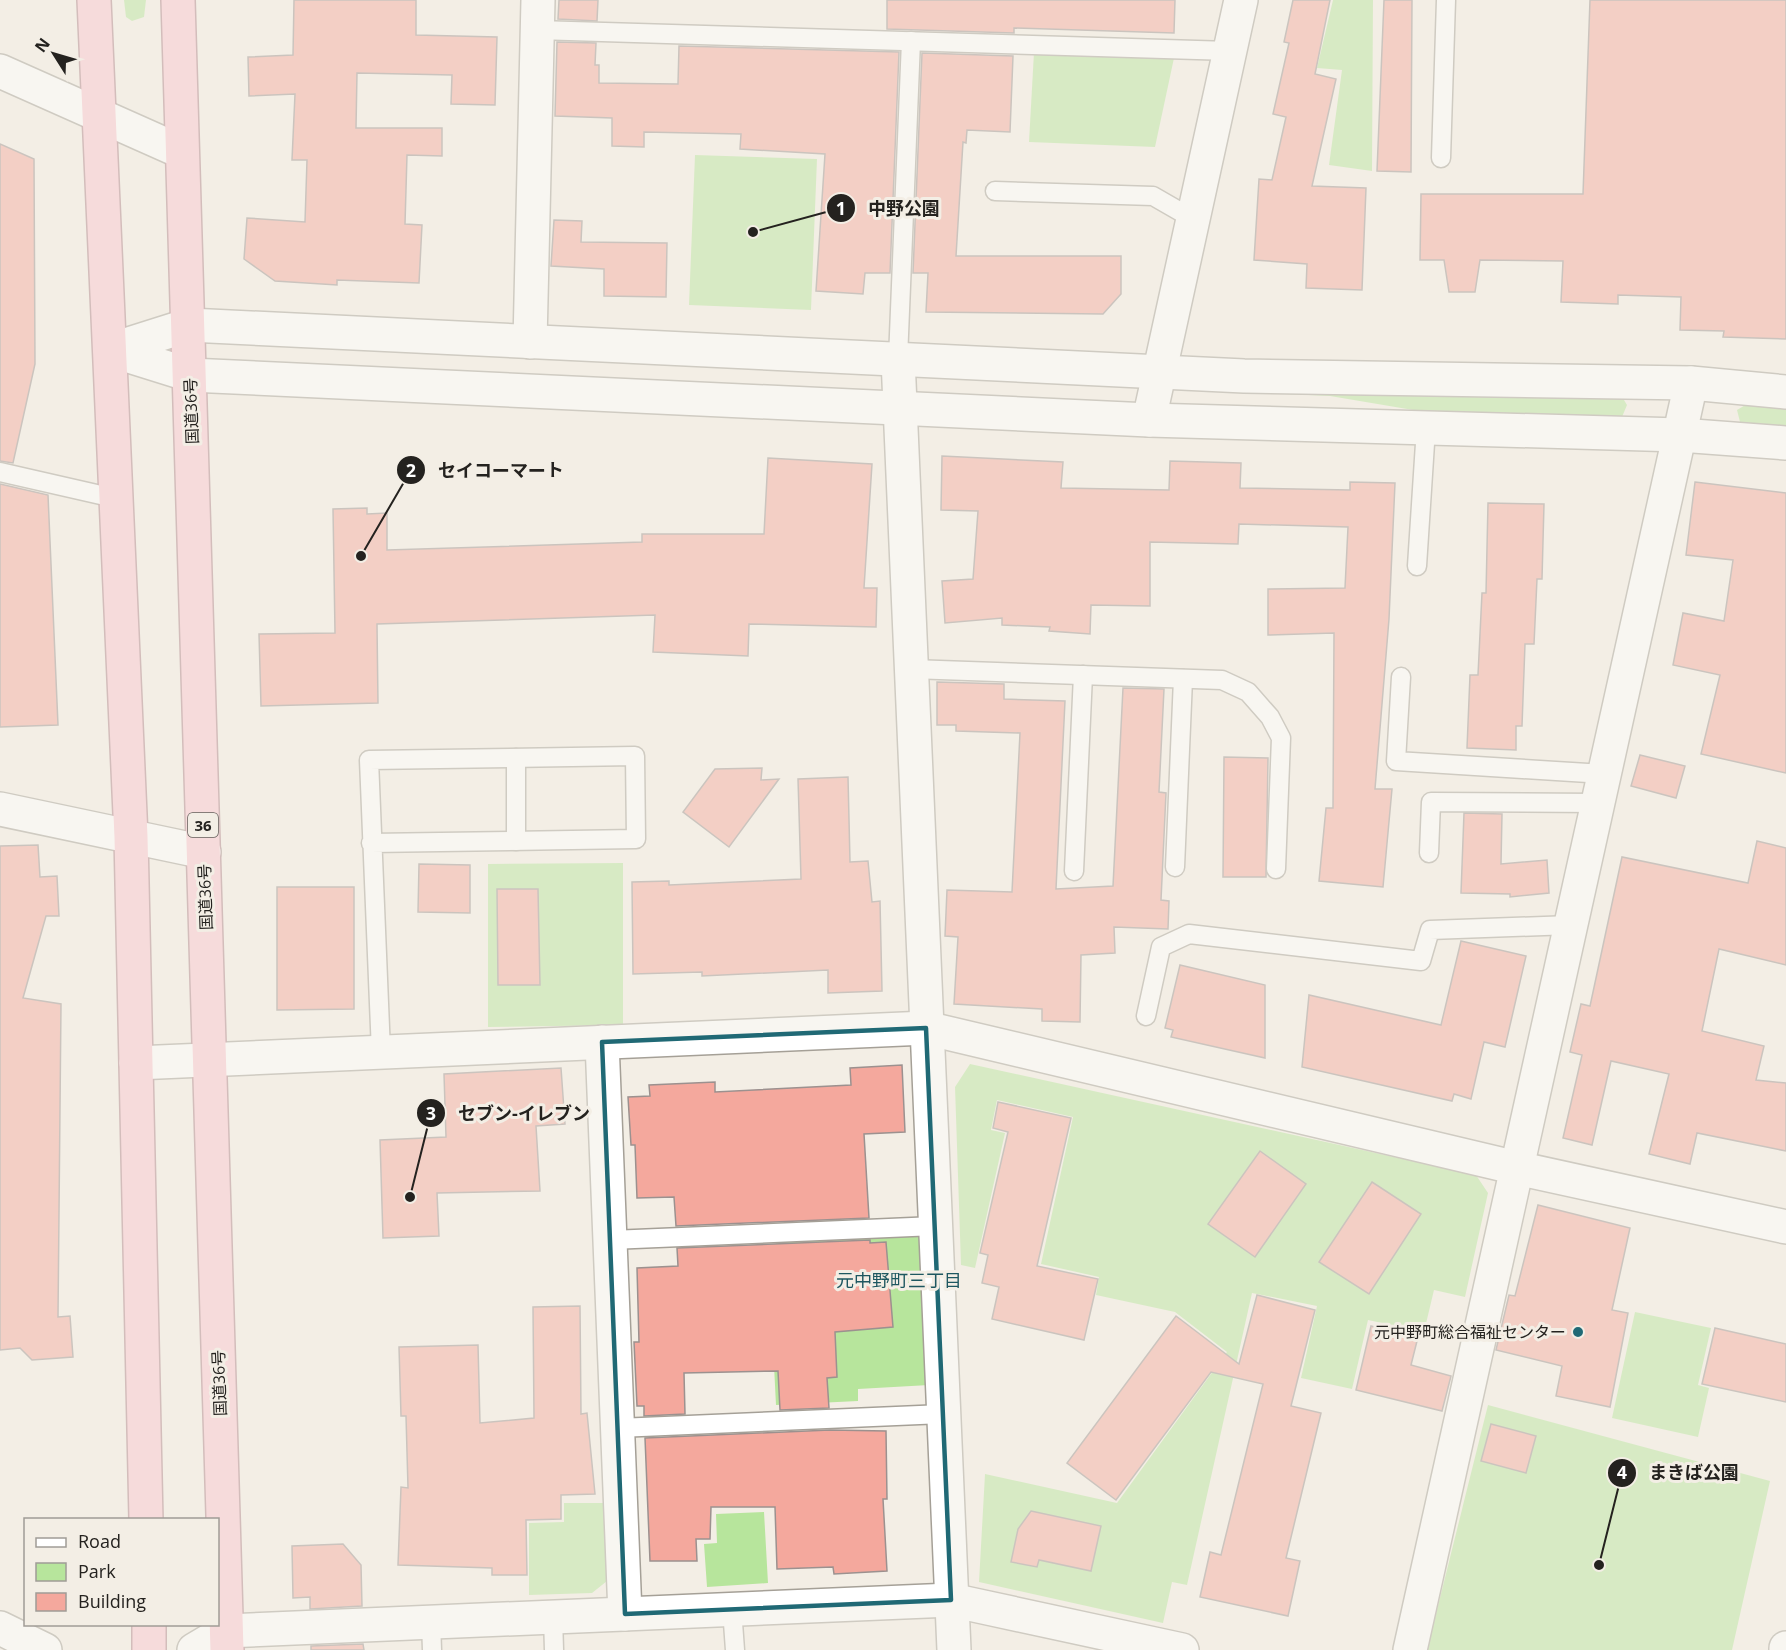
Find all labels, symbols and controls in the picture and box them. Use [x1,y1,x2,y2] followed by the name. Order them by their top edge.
[24,24,84,84] north arrow
[29,33,55,57] text: N
[826,190,952,226] callout: 中野公園
[836,196,846,220] text: 1
[868,196,940,220] text: 中野公園
[179,377,203,445] street label: 国道36号
[396,452,576,488] callout: セイコーマート
[406,458,416,482] text: 2
[438,458,564,482] text: セイコーマート
[188,813,218,837] road number: 36
[193,863,217,931] street label: 国道36号
[416,1095,602,1131] callout: セブン-イレブン
[426,1101,436,1125] text: 3
[458,1101,590,1125] text: セブン-イレブン
[836,1268,962,1292] district label: 元中野町三丁目
[1374,1321,1566,1343] place label: 元中野町総合福祉センター
[1571,1325,1585,1339] marker: 元中野町総合福祉センター
[207,1349,231,1417] street label: 国道36号
[1607,1455,1751,1491] callout: まきば公園
[1617,1460,1627,1484] text: 4
[1649,1460,1739,1484] text: まきば公園
[24,1518,219,1626] legend
[78,1529,121,1553] text: Road
[78,1559,116,1583] text: Park
[78,1589,146,1613] text: Building

